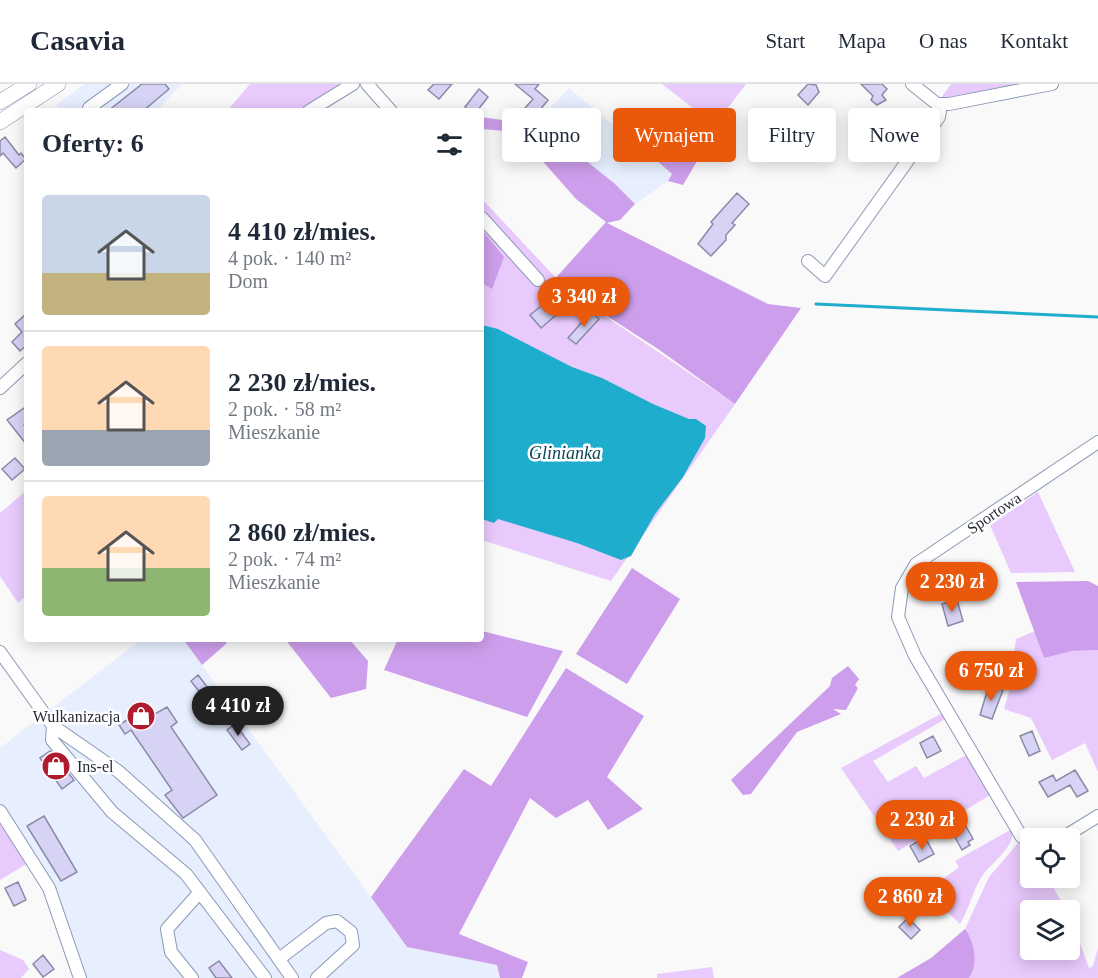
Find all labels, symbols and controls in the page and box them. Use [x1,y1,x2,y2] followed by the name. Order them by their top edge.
[30,25,125,56] text: Casavia
[765,29,805,53] text: Start
[838,29,886,53] text: Mapa
[919,29,967,53] text: O nas
[1000,29,1068,53] text: Kontakt
[502,108,601,162] chip: Kupno
[613,108,736,162] chip: Wynajem
[748,108,836,162] chip: Filtry
[848,108,940,162] chip: Nowe
[433,128,466,161] icon: filters
[42,129,144,158] text: Oferty: 6
[228,217,376,246] text: 4 410 zł/mies.
[90,219,162,291] icon: home
[228,247,351,269] text: 4 pok. · 140 m²
[228,270,268,292] text: Dom
[522,277,646,328] pin: 3 340 zł
[552,285,616,307] text: 3 340 zł
[228,368,376,397] text: 2 230 zł/mies.
[90,370,162,442] icon: home
[228,398,341,420] text: 2 pok. · 58 m²
[228,421,320,443] text: Mieszkanie
[529,443,601,463] water label: Glinianka
[964,489,1025,538] street label: Sportowa
[228,518,376,547] text: 2 860 zł/mies.
[90,520,162,592] icon: home
[228,548,341,570] text: 2 pok. · 74 m²
[890,562,1014,613] pin: 2 230 zł
[920,570,984,592] text: 2 230 zł
[228,571,320,593] text: Mieszkanie
[929,651,1053,702] pin: 6 750 zł
[959,659,1023,681] text: 6 750 zł
[176,686,300,737] pin: 4 410 zł
[206,694,270,716] text: 4 410 zł
[125,700,157,732] shop icon: Wulkanizacja
[33,708,120,726] place label: Wulkanizacja
[40,750,72,782] shop icon: Ins-el
[77,758,114,775] place label: Ins-el
[860,800,984,851] pin: 2 230 zł
[890,808,954,830] text: 2 230 zł
[1020,828,1080,960] map controls
[1020,828,1080,888] button: locate
[848,877,972,928] pin: 2 860 zł
[878,885,942,907] text: 2 860 zł
[1020,900,1080,960] button: layers

